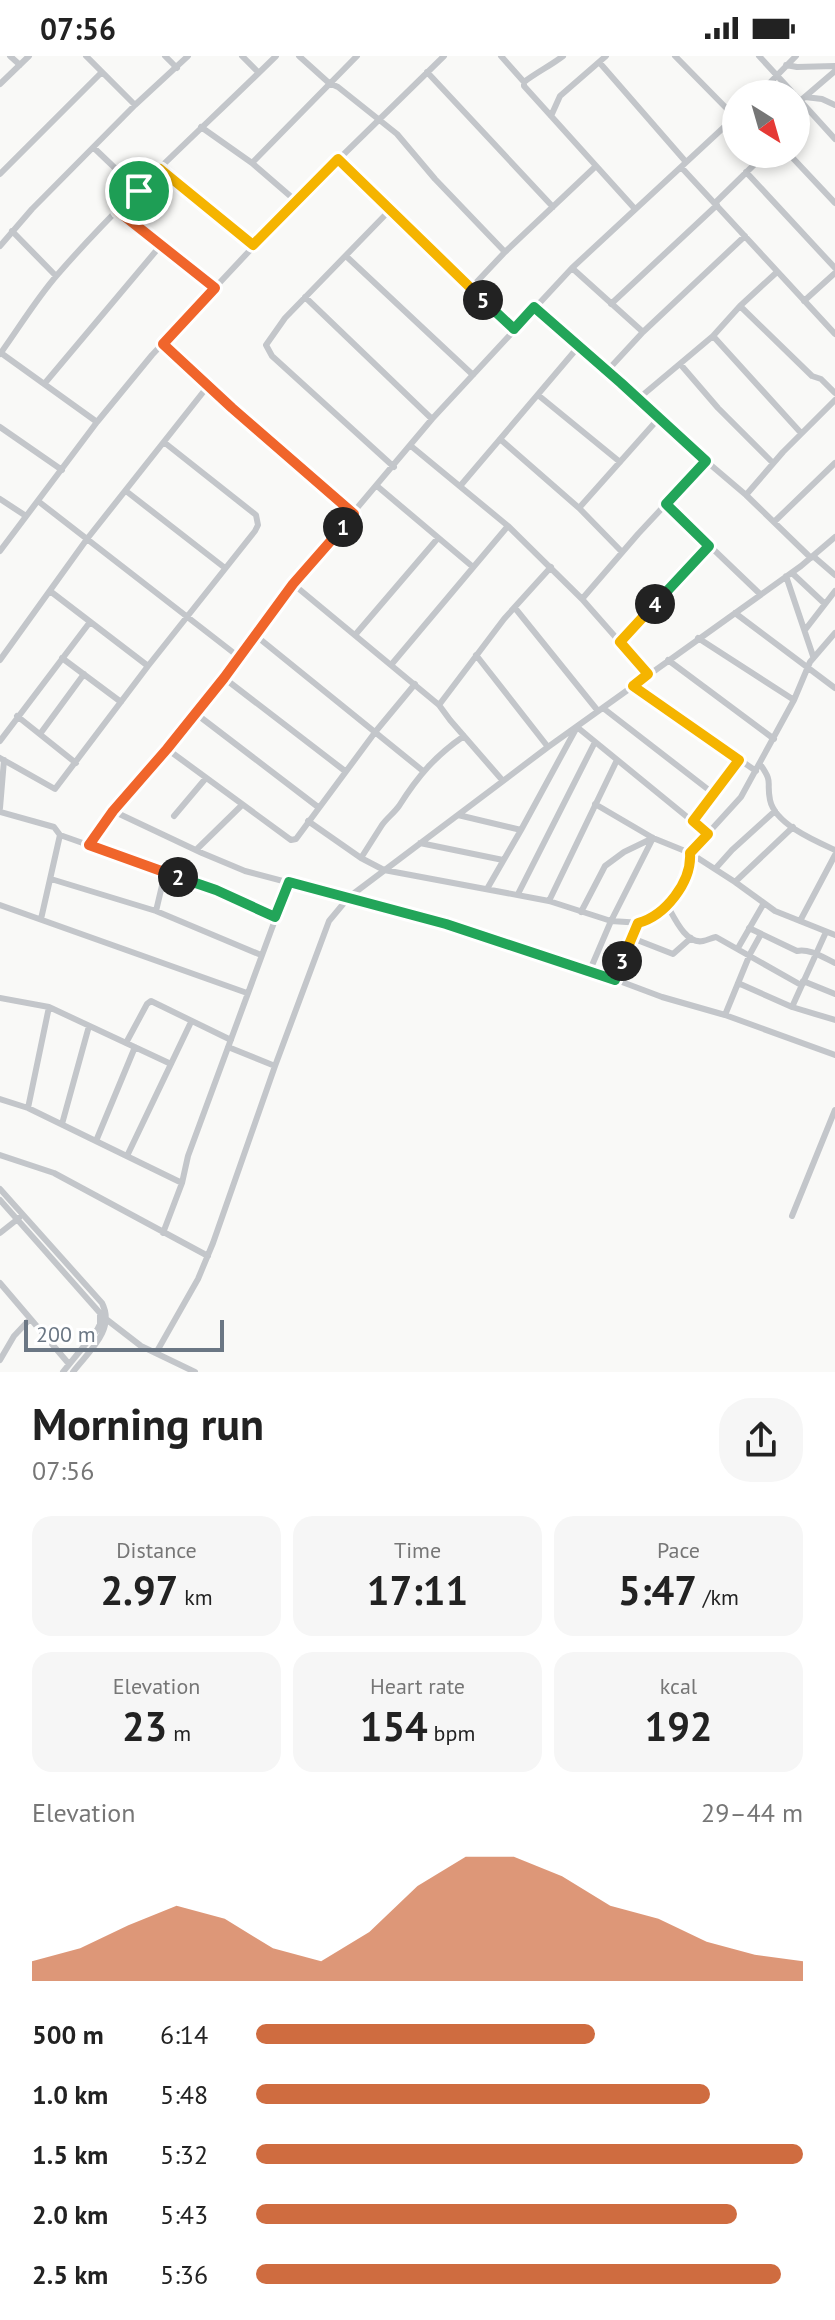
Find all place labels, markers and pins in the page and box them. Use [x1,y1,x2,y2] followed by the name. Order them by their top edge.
[105,157,173,225] pin
[463,280,503,320] pin: 5
[323,507,363,547] pin: 1
[635,584,675,624] pin: 4
[158,857,198,897] pin: 2
[602,941,642,981] pin: 3

